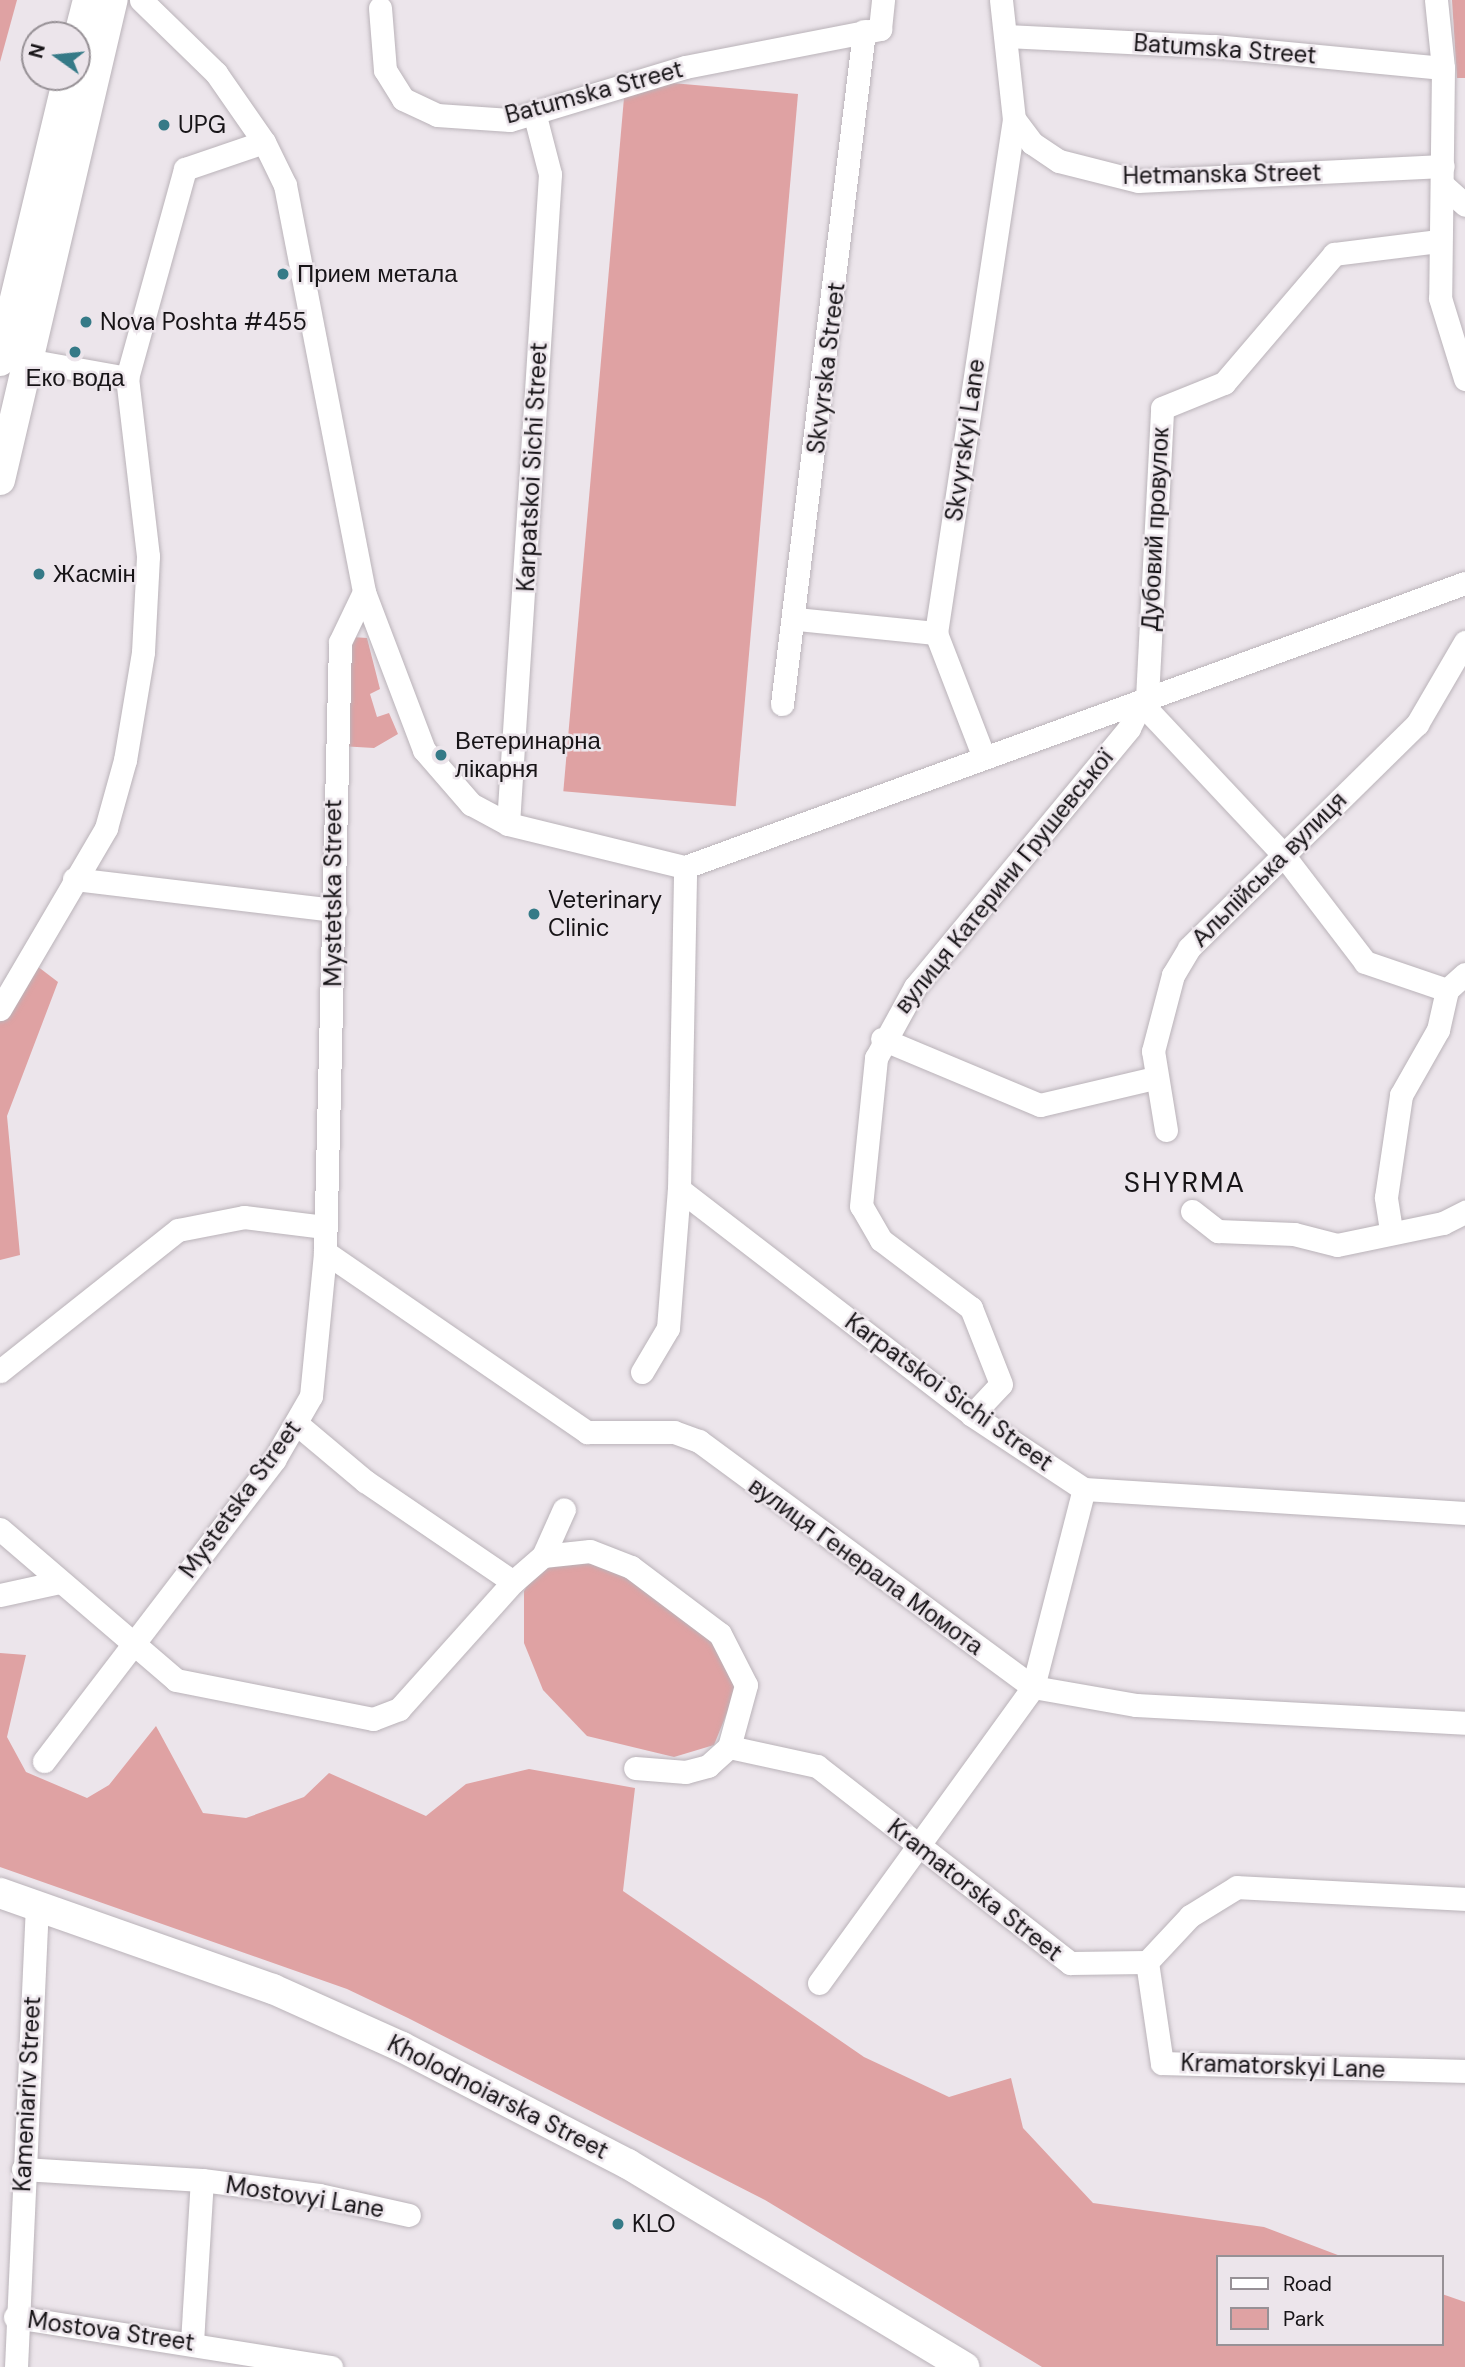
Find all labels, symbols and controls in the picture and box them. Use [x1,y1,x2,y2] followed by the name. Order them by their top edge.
[21,21,91,91] north arrow
[1133,28,1317,70] street label: Batumska Street
[23,41,51,61] text: N
[502,54,686,130] street label: Batumska Street
[178,111,226,139] place label: UPG
[156,117,172,133] marker: UPG
[1122,158,1322,190] street label: Hetmanska Street
[297,260,458,288] place label: Прием метала
[275,266,291,282] marker: Прием метала
[801,281,851,455] street label: Skvyrska Street
[100,308,307,336] place label: Nova Poshta #455
[78,314,94,330] marker: Nova Poshta #455
[511,342,553,592] street label: Karpatskoi Sichi Street
[67,344,83,360] marker: Еко вода
[939,357,991,523] street label: Skvyrskyi Lane
[25,364,125,392] place label: Еко вода
[1135,427,1175,631] street label: Дубовий провулок
[53,560,136,588] place label: Жасмін
[31,566,47,582] marker: Жасмін
[455,727,601,783] place label: Ветеринарна лікарня
[888,743,1120,1019] street label: вулиця Катерини Грушевської
[433,747,449,763] marker: Ветеринарна лікарня
[1186,786,1352,952] street label: Альпійська вулиця
[319,799,347,987] street label: Mystetska Street
[548,886,662,942] place label: Veterinary Clinic
[526,906,542,922] marker: Veterinary Clinic
[1125,1166,1245,1200] district label: SHYRMA
[840,1307,1058,1477] street label: Karpatskoi Sichi Street
[173,1415,307,1583] street label: Mystetska Street
[743,1471,989,1661] street label: вулиця Генерала Момота
[882,1813,1068,1967] street label: Kramatorska Street
[7,1995,47,2193] street label: Kameniariv Street
[383,2029,613,2165] street label: Kholodnoiarska Street
[1180,2048,1386,2084] street label: Kramatorskyi Lane
[224,2170,386,2224] street label: Mostovyi Lane
[632,2210,676,2238] place label: KLO
[610,2216,626,2232] marker: KLO
[1216,2255,1444,2346] legend
[1283,2270,1332,2298] text: Road
[26,2305,196,2357] street label: Mostova Street
[1283,2305,1324,2333] text: Park

